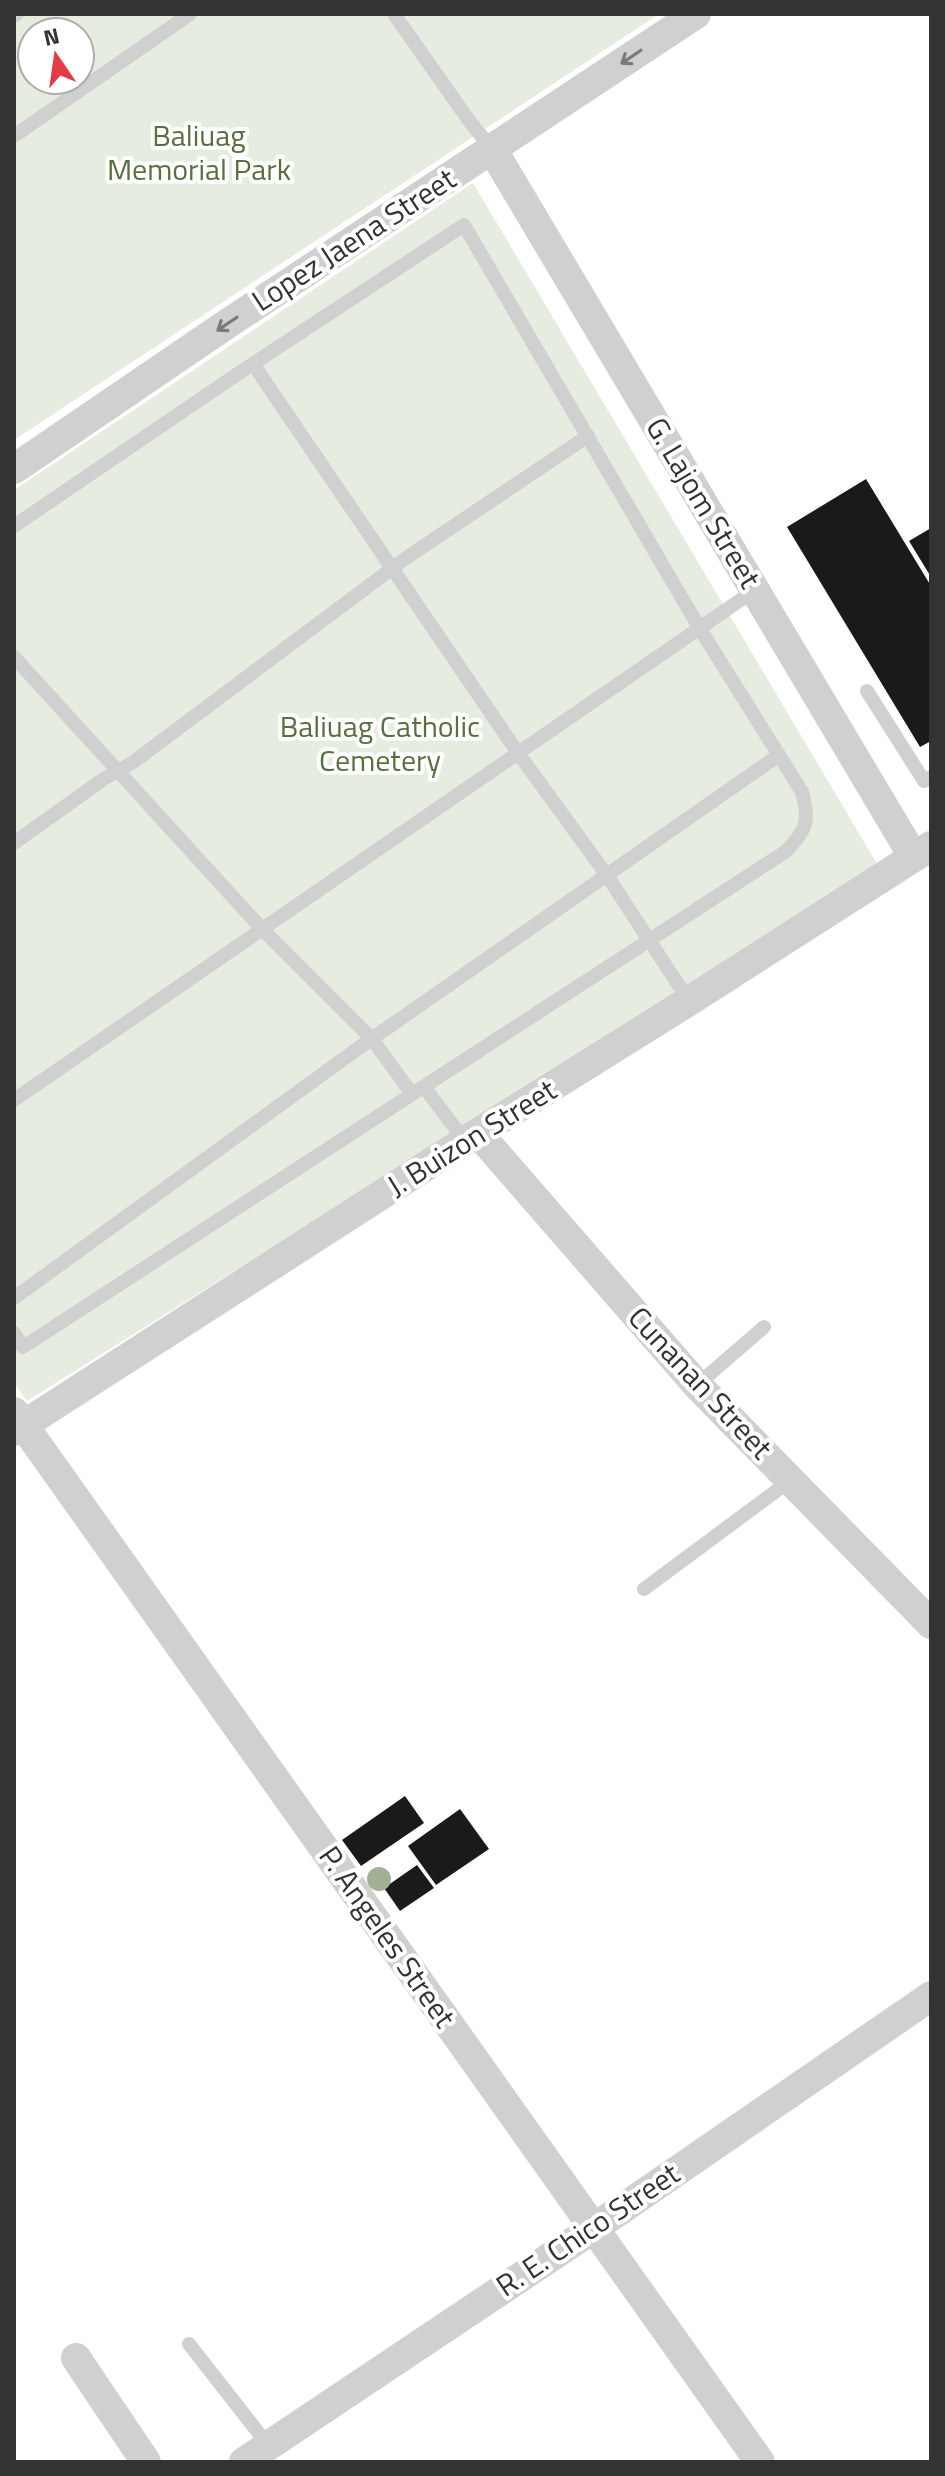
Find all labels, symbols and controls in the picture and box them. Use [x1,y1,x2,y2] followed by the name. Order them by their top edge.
[16,16,96,96] north arrow
[40,18,63,55] text: N
[620,49,642,65] one-way arrow
[107,112,291,192] park label: Baliuag Memorial Park
[242,156,465,323] street label: Lopez Jaena Street
[216,316,239,332] one-way arrow
[635,408,773,597] street label: G. Lajom Street
[280,703,480,783] park label: Baliuag Catholic Cemetery
[378,1066,566,1208] street label: J. Buizon Street
[618,1296,784,1469] street label: Cunanan Street
[308,1836,468,2037] street label: P. Angeles Street
[486,2150,689,2308] street label: R. E. Chico Street

